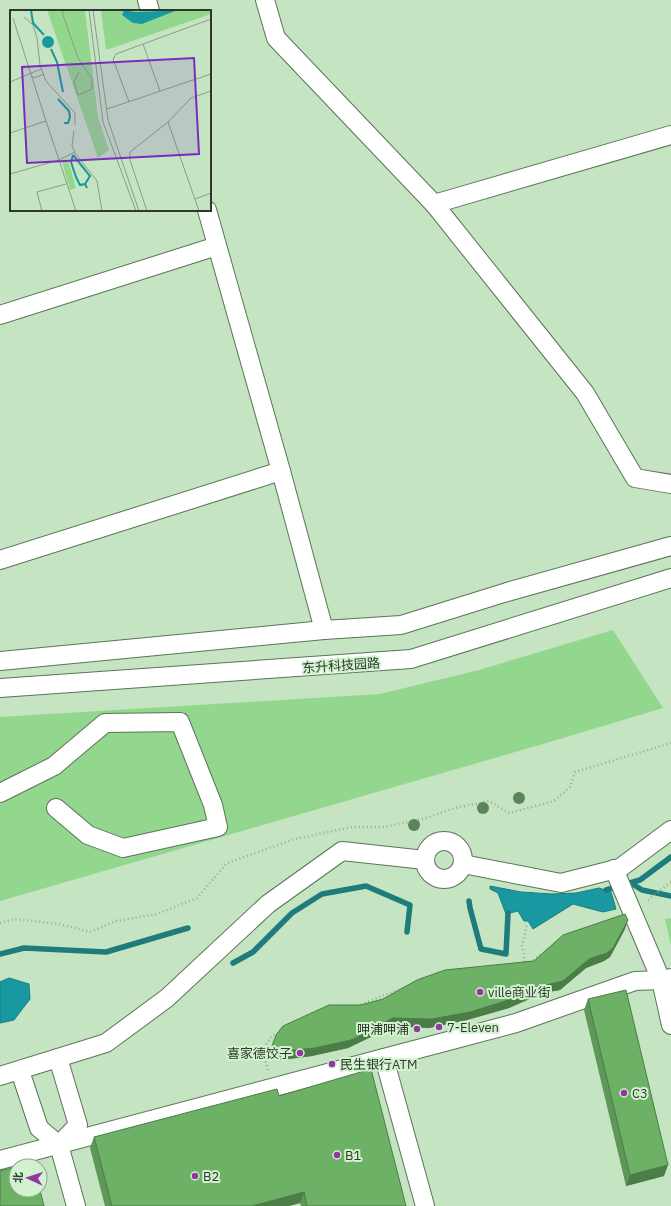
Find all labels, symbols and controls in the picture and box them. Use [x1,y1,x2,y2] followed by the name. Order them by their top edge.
[10,10,211,211] inset map
[302,654,381,677] street label: 东升科技园路
[488,984,551,1001] place label: ville商业街
[475,987,485,997] marker: ville商业街
[447,1019,499,1036] place label: 7-Eleven
[357,1021,409,1038] place label: 呷浦呷浦
[434,1022,444,1032] marker: 7-Eleven
[412,1024,422,1034] marker: 呷浦呷浦
[227,1045,292,1062] place label: 喜家德饺子
[295,1048,305,1058] marker: 喜家德饺子
[340,1056,417,1073] place label: 民生银行ATM
[327,1059,337,1069] marker: 民生银行ATM
[632,1085,648,1102] place label: C3
[619,1088,629,1098] marker: C3
[345,1147,361,1164] place label: B1
[332,1150,342,1160] marker: B1
[8,1158,48,1198] north arrow
[203,1168,219,1185] place label: B2
[190,1171,200,1181] marker: B2
[11,1172,25,1183] text: 北

